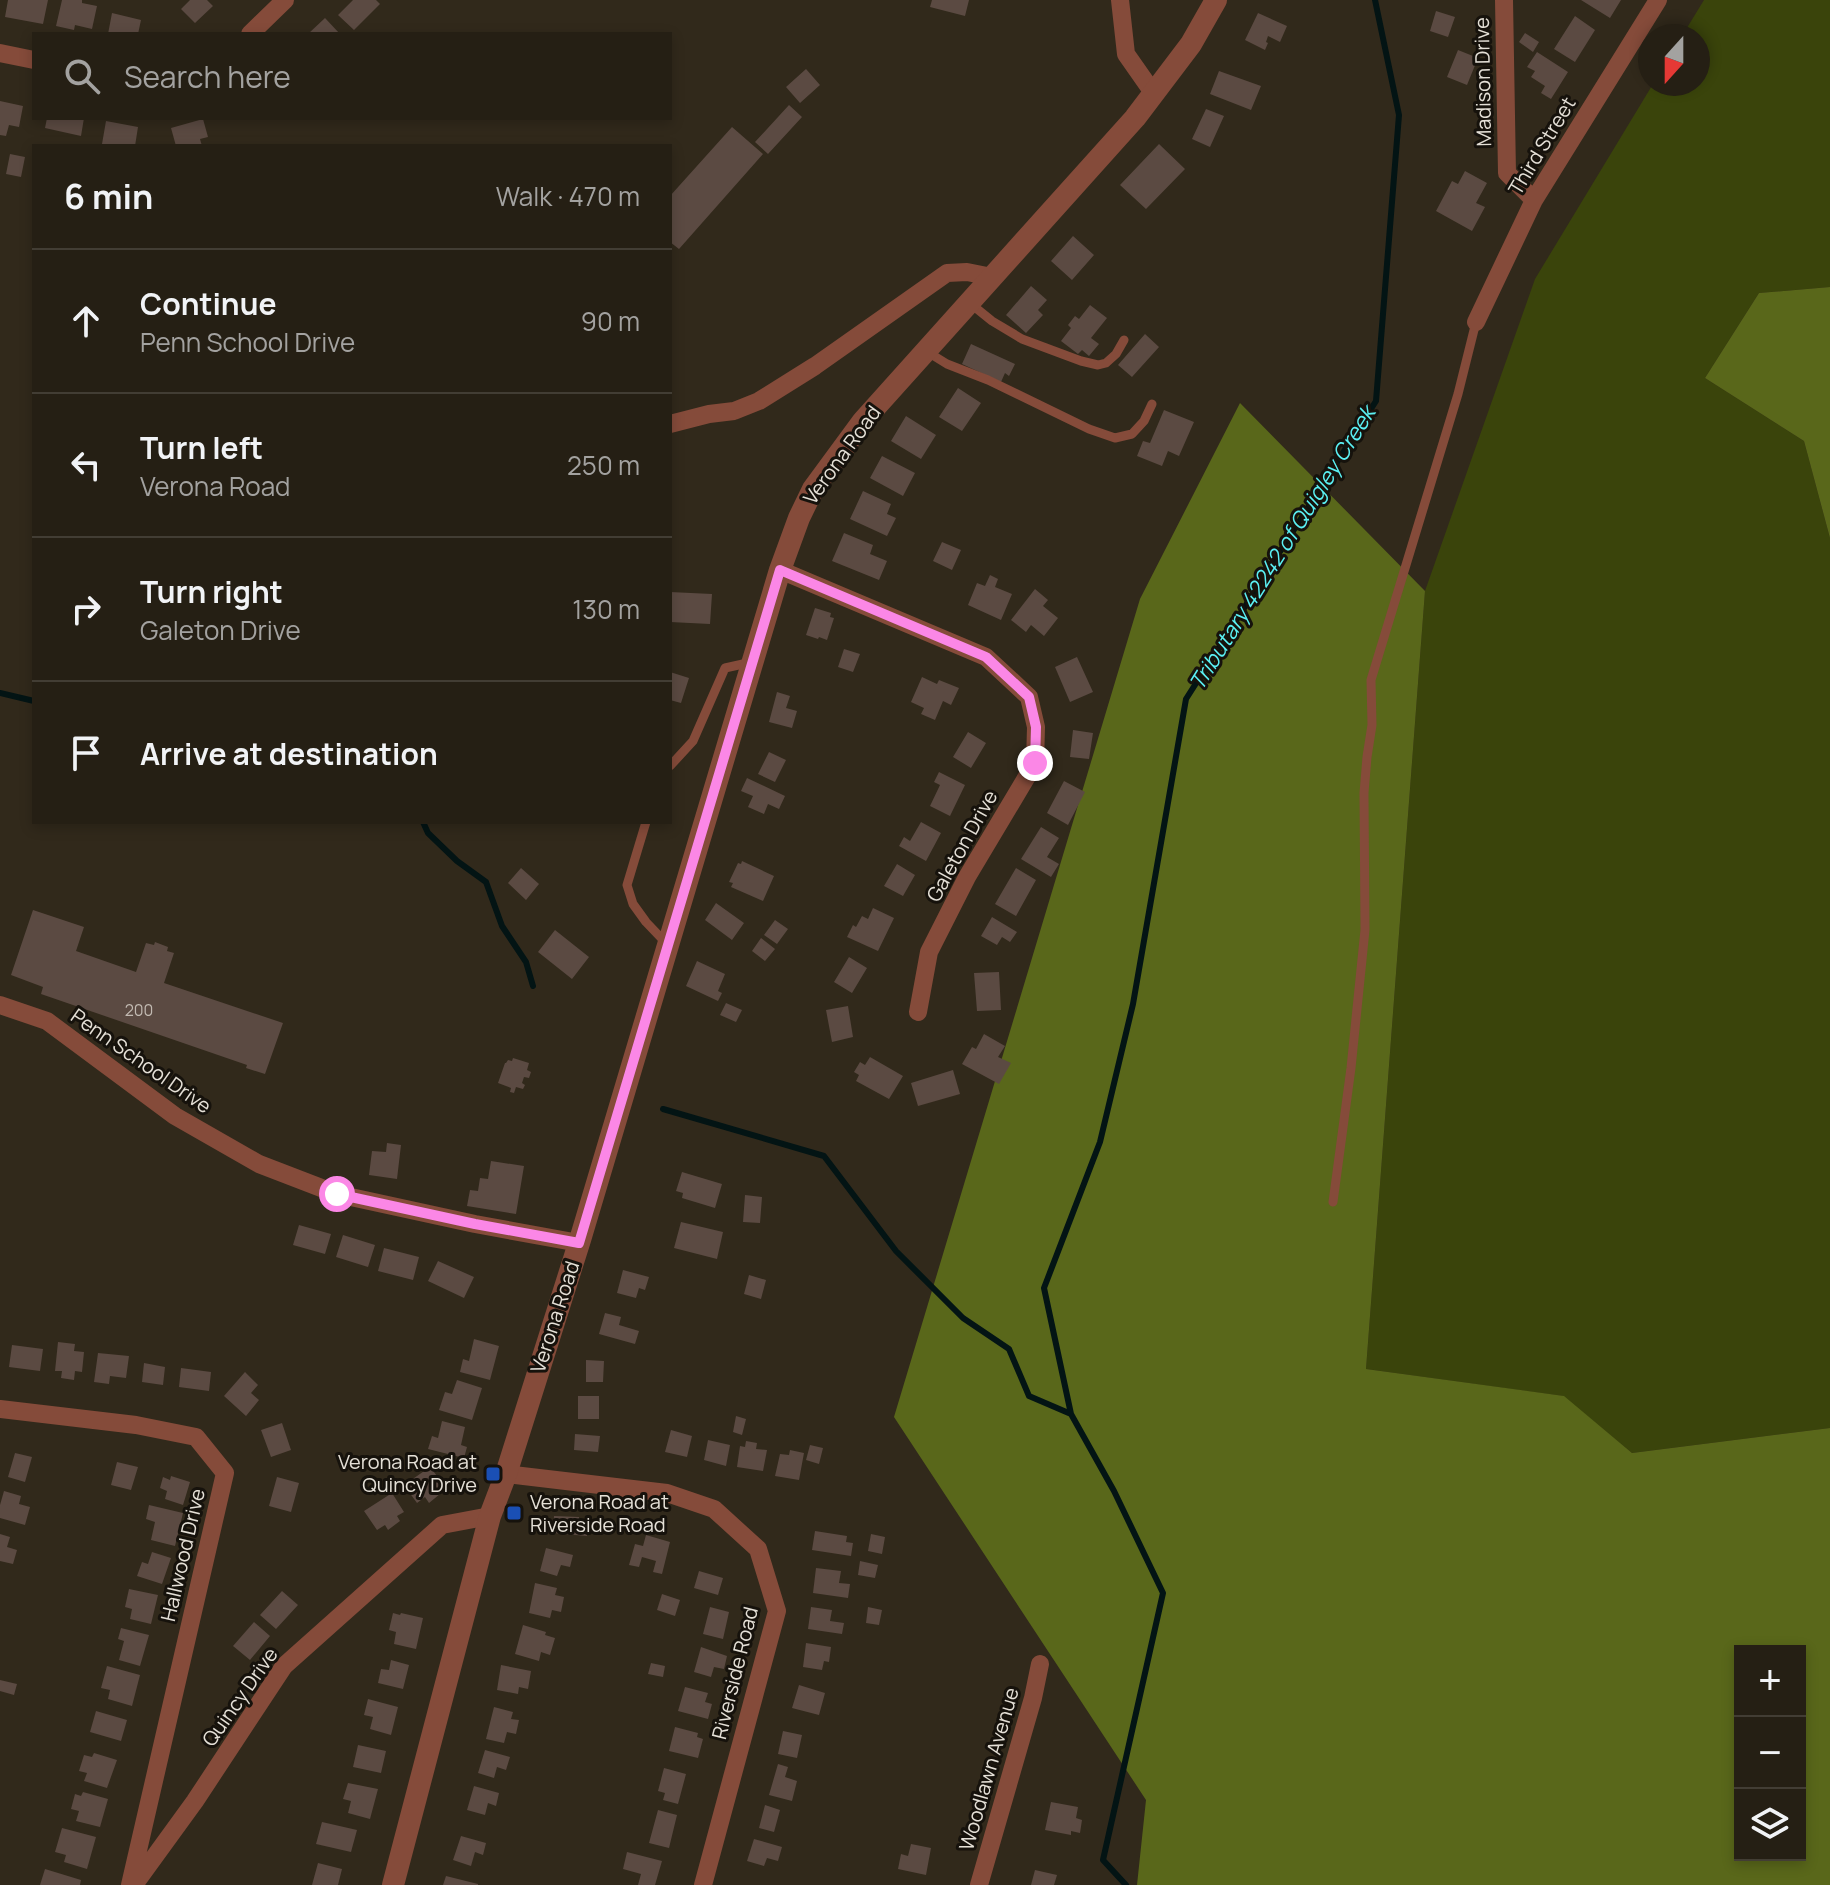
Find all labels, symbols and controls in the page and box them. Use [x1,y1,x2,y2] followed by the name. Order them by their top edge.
[1468,17,1497,147] street label: Madison Drive
[1638,24,1710,96] north arrow
[32,32,672,120] search box
[60,54,104,98] icon: search
[124,56,291,97] text: Search here
[1502,92,1581,200] street label: Third Street
[64,173,153,219] text: 6 min
[496,178,640,214] text: Walk · 470 m
[140,283,276,324] text: Continue
[64,299,108,343] icon: ahead
[581,303,640,339] text: 90 m
[140,324,355,360] text: Penn School Drive
[1182,398,1384,696] water label: Tributary 42242 of Quigley Creek
[797,400,887,509] street label: Verona Road
[140,427,263,468] text: Turn left
[64,443,108,487] icon: left
[567,447,640,483] text: 250 m
[140,468,291,504] text: Verona Road
[140,571,283,612] text: Turn right
[64,587,108,631] icon: right
[572,591,640,627] text: 130 m
[140,612,301,648] text: Galeton Drive
[64,731,108,775] icon: arrive
[140,733,438,774] text: Arrive at destination
[1017,745,1053,781] route end
[920,785,1003,906] street label: Galeton Drive
[125,999,153,1021] house number: 200
[66,1002,217,1119] street label: Penn School Drive
[319,1176,355,1212] route start
[524,1258,585,1376] street label: Verona Road
[338,1448,477,1498] place label: Verona Road at Quincy Drive
[484,1465,502,1483] marker: Verona Road at Quincy Drive
[154,1486,211,1624] street label: Hallwood Drive
[530,1488,669,1538] place label: Verona Road at Riverside Road
[505,1504,523,1522] marker: Verona Road at Riverside Road
[705,1604,764,1742] street label: Riverside Road
[196,1642,284,1751] street label: Quincy Drive
[1734,1645,1806,1861] map controls
[1734,1645,1806,1717] button: +
[952,1684,1025,1853] street label: Woodlawn Avenue
[1734,1717,1806,1789] button: −
[1734,1789,1806,1861] button: layers

